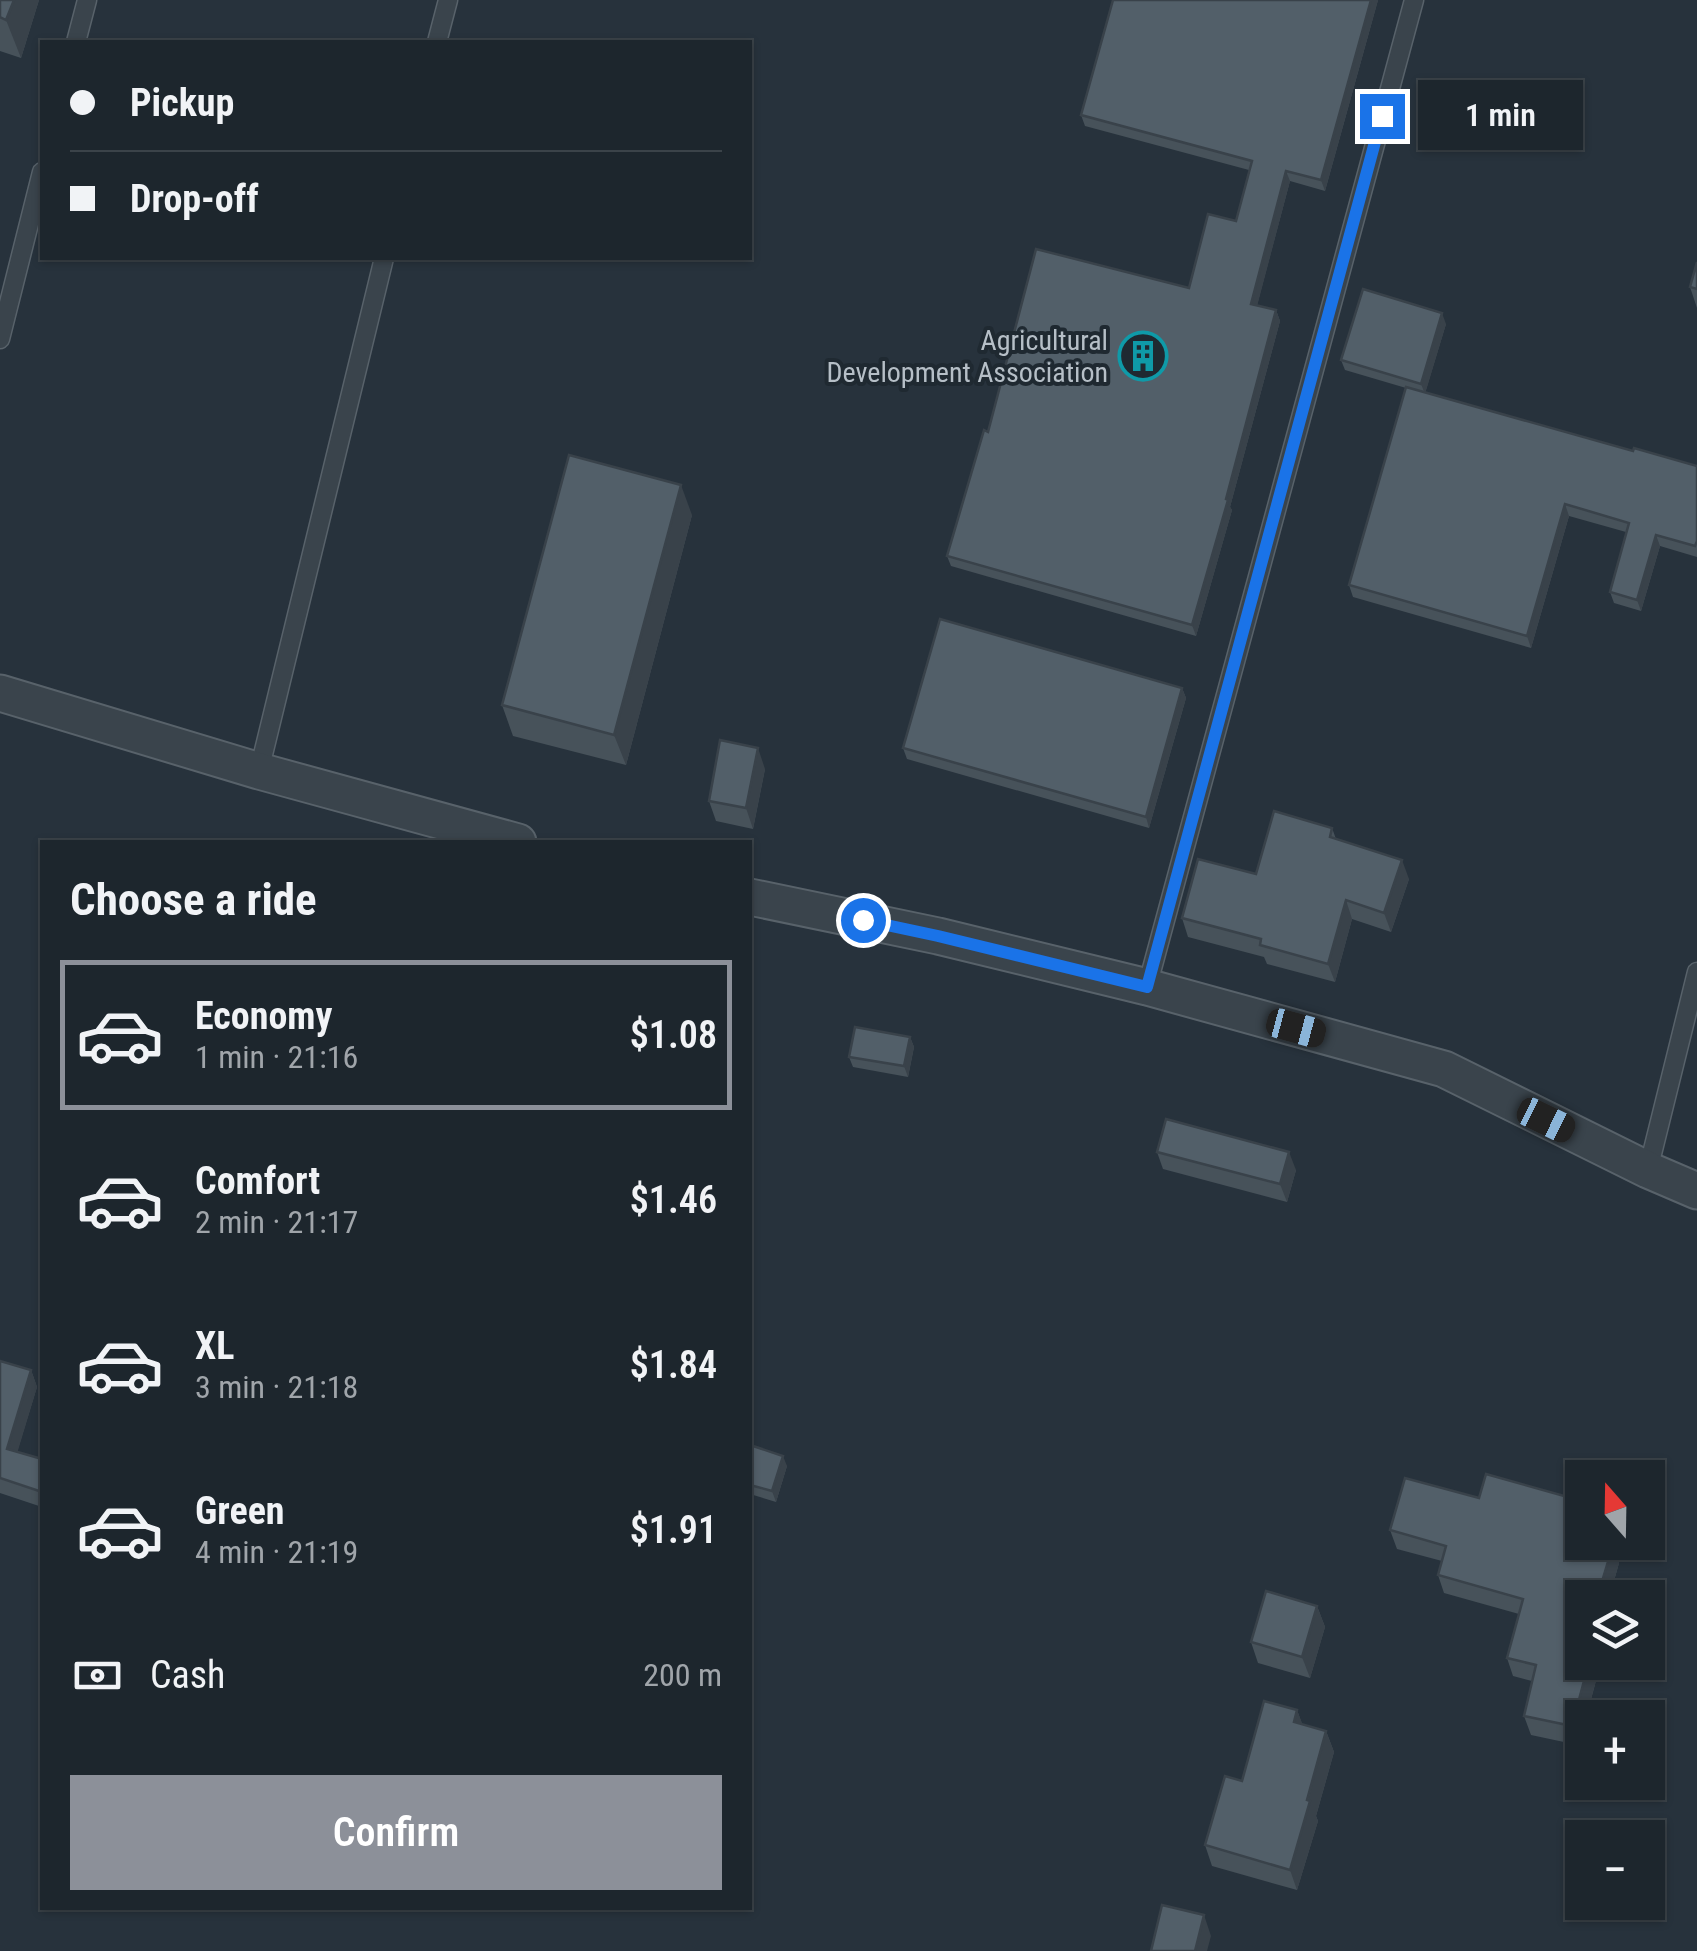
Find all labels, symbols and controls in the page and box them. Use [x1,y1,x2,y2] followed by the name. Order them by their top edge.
[130,81,234,125] text: Pickup
[1417,81,1582,151] callout: 1 min
[1360,94,1405,139] route end
[1465,96,1536,134] text: 1 min
[130,177,259,221] text: Drop-off
[827,324,1108,389] place label: Agricultural Development Association
[1117,330,1169,382] building icon: Agricultural Development Association
[70,873,317,926] text: Choose a ride
[841,898,886,943] route start
[75,990,165,1080] icon: car
[195,994,332,1038] text: Economy
[1263,1006,1329,1050] car
[630,1013,717,1057] text: $1.08
[195,1038,358,1076] text: 1 min · 21:16
[1512,1093,1580,1147] car
[75,1155,165,1245] icon: car
[195,1159,320,1203] text: Comfort
[630,1178,717,1222] text: $1.46
[195,1203,358,1241] text: 2 min · 21:17
[75,1320,165,1410] icon: car
[195,1324,234,1368] text: XL
[630,1343,717,1387] text: $1.84
[195,1368,358,1406] text: 3 min · 21:18
[1565,1460,1665,1560] north arrow
[1565,1460,1665,1920] map controls
[75,1485,165,1575] icon: car
[195,1489,285,1533] text: Green
[630,1508,717,1552] text: $1.91
[195,1533,358,1571] text: 4 min · 21:19
[1565,1580,1665,1680] button: layers
[70,1648,125,1703] icon: cash
[150,1653,225,1697] text: Cash
[643,1656,722,1694] text: 200 m
[1565,1700,1665,1800] button: +
[70,1775,722,1890] button: Confirm
[1565,1820,1665,1920] button: −

